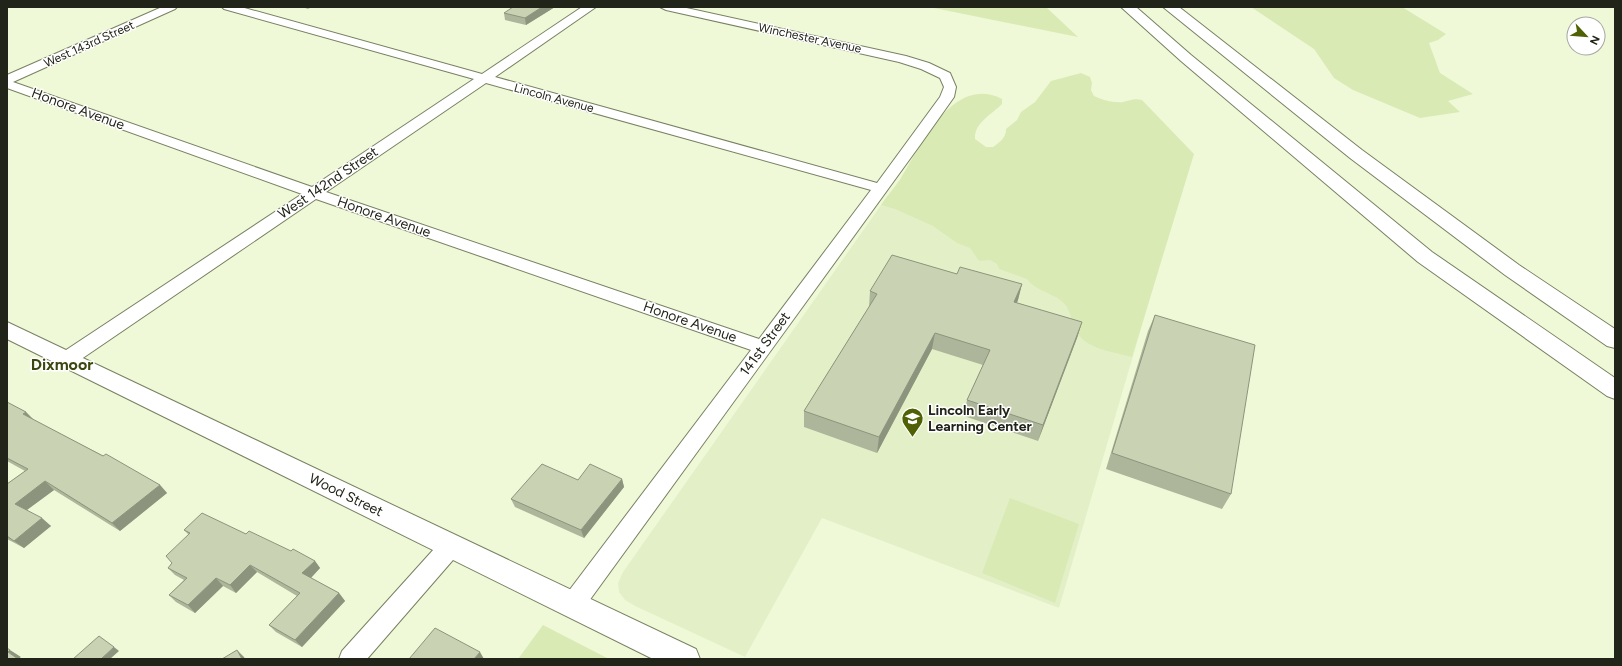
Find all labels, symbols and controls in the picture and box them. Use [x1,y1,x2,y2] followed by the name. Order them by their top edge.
[1566,16,1606,56] north arrow
[42,18,137,70] street label: West 143rd Street
[757,20,863,56] street label: Winchester Avenue
[1587,33,1602,47] text: N
[513,81,596,115] street label: Lincoln Avenue
[29,84,127,134] street label: Honore Avenue
[275,143,381,223] street label: West 142nd Street
[335,193,433,241] street label: Honore Avenue
[641,298,739,346] street label: Honore Avenue
[736,309,794,379] street label: 141st Street
[31,355,93,374] district label: Dixmoor
[928,402,1032,435] place label: Lincoln Early Learning Center
[900,405,926,438] school or university icon: Lincoln Early Learning Center
[306,470,386,520] street label: Wood Street

